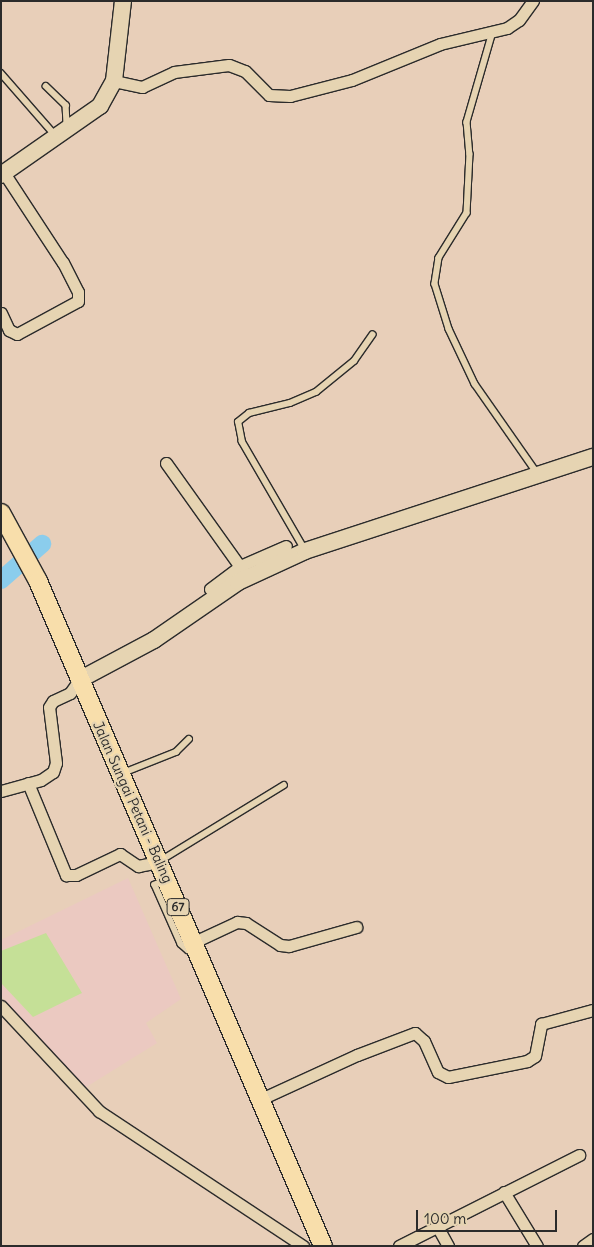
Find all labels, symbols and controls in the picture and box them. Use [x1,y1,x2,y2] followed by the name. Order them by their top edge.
[90,718,176,886] street label: Jalan Sungai Petani - Baling
[166,898,190,916] road number: 67
[419,1200,560,1232] scale bar
[424,1209,466,1228] text: 100 m

